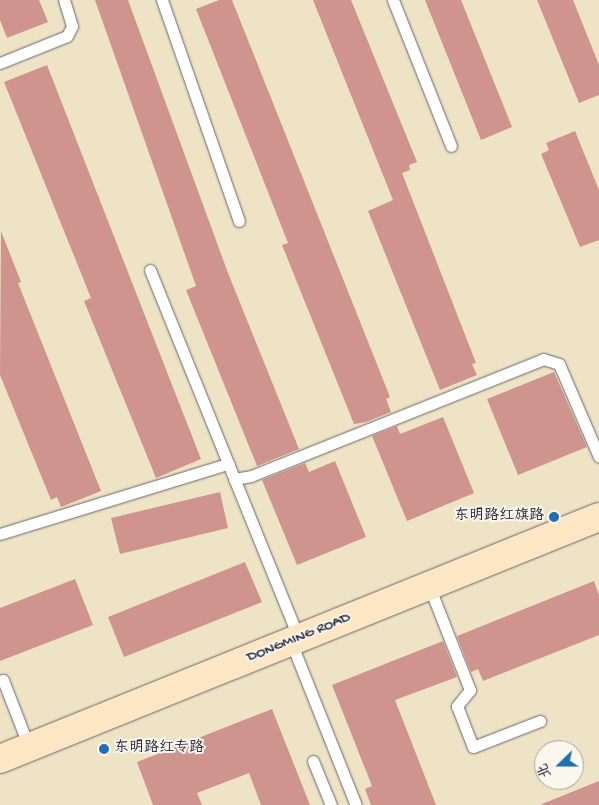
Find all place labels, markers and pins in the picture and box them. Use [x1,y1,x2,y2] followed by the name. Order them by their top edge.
[454,508,544,526] place label: 东明路红旗路
[548,511,560,523] marker: 东明路红旗路
[114,740,204,758] place label: 东明路红专路
[98,743,110,755] marker: 东明路红专路

